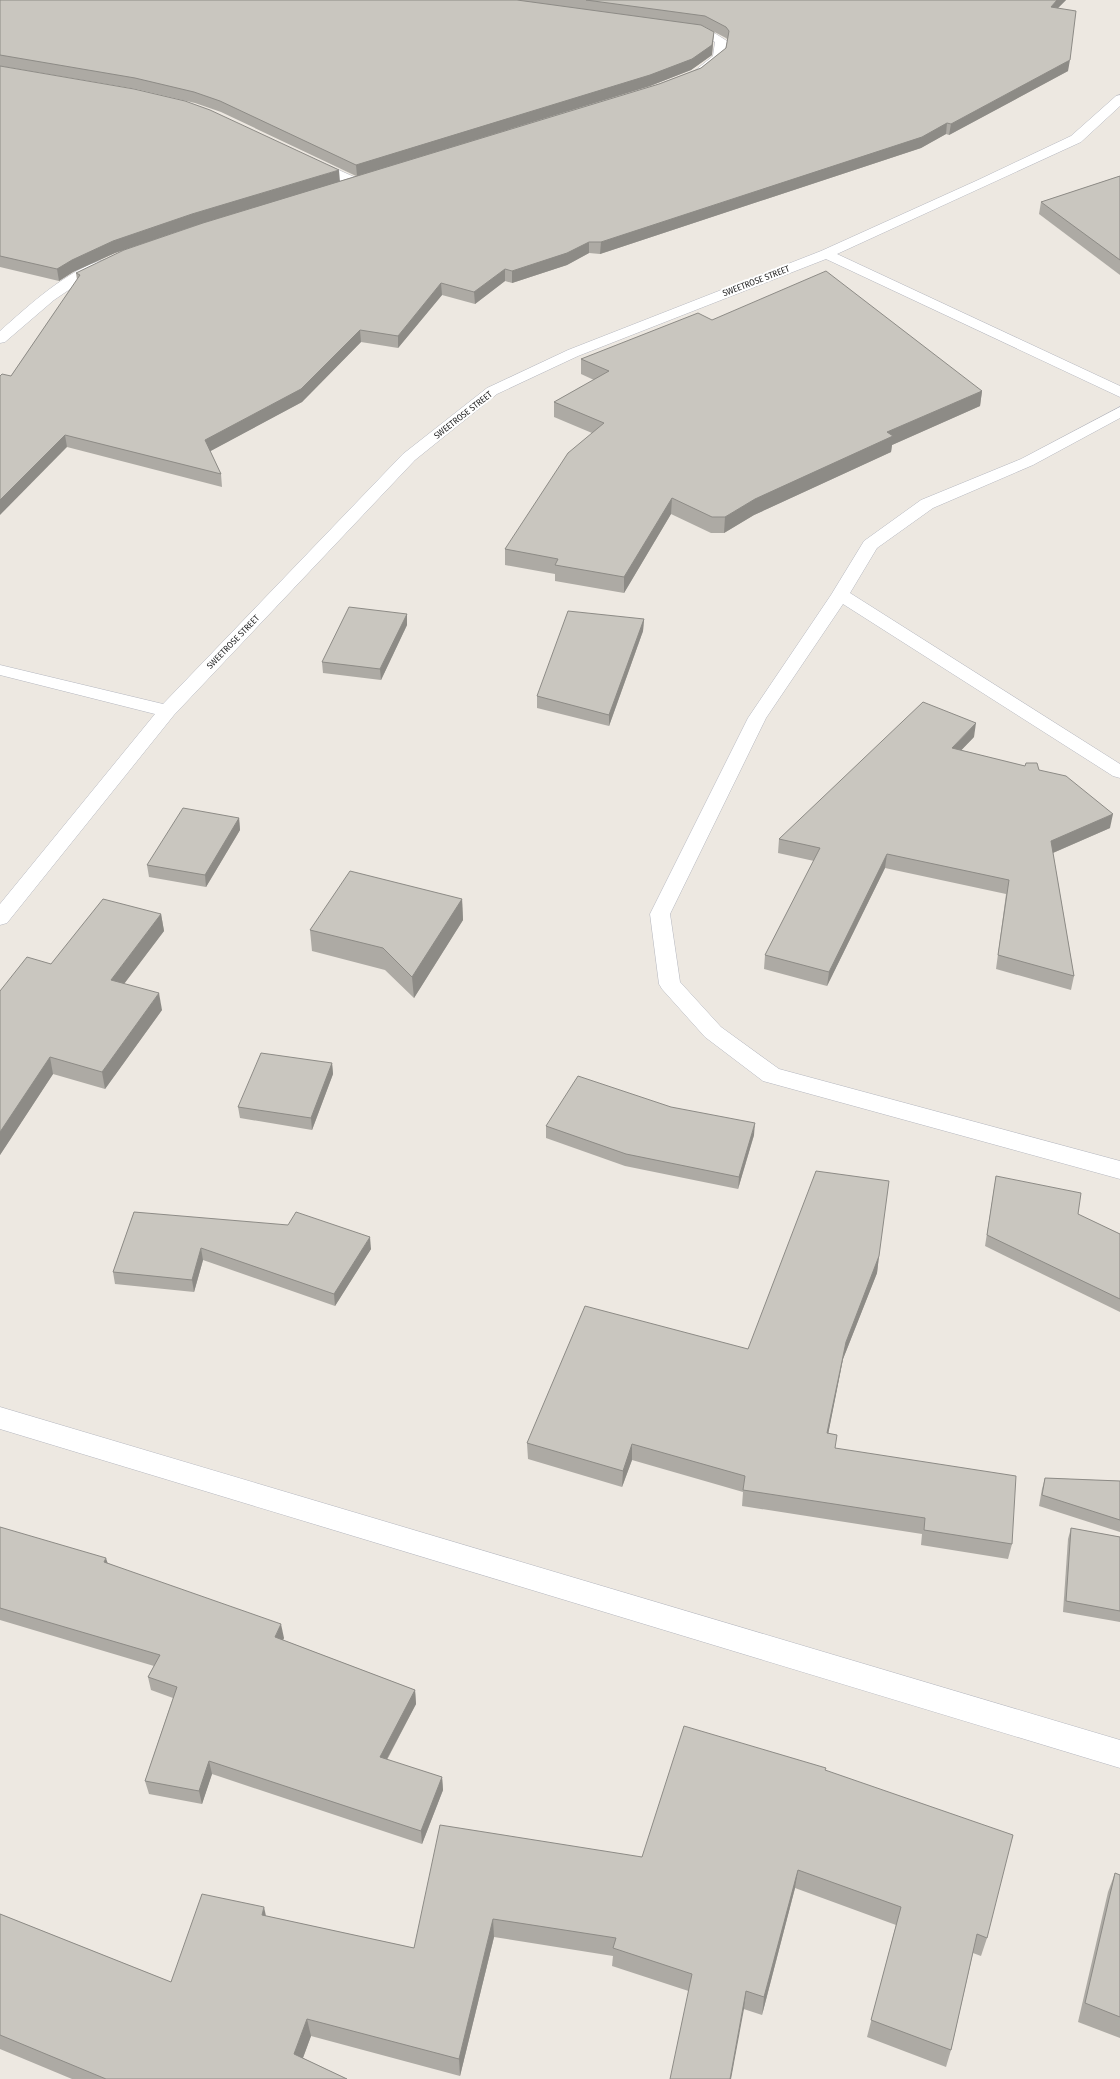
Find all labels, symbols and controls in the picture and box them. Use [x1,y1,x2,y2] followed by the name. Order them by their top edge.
[721,263,792,298] street label: SWEETROSE STREET
[432,389,495,441] street label: SWEETROSE STREET
[205,612,262,671] street label: SWEETROSE STREET

